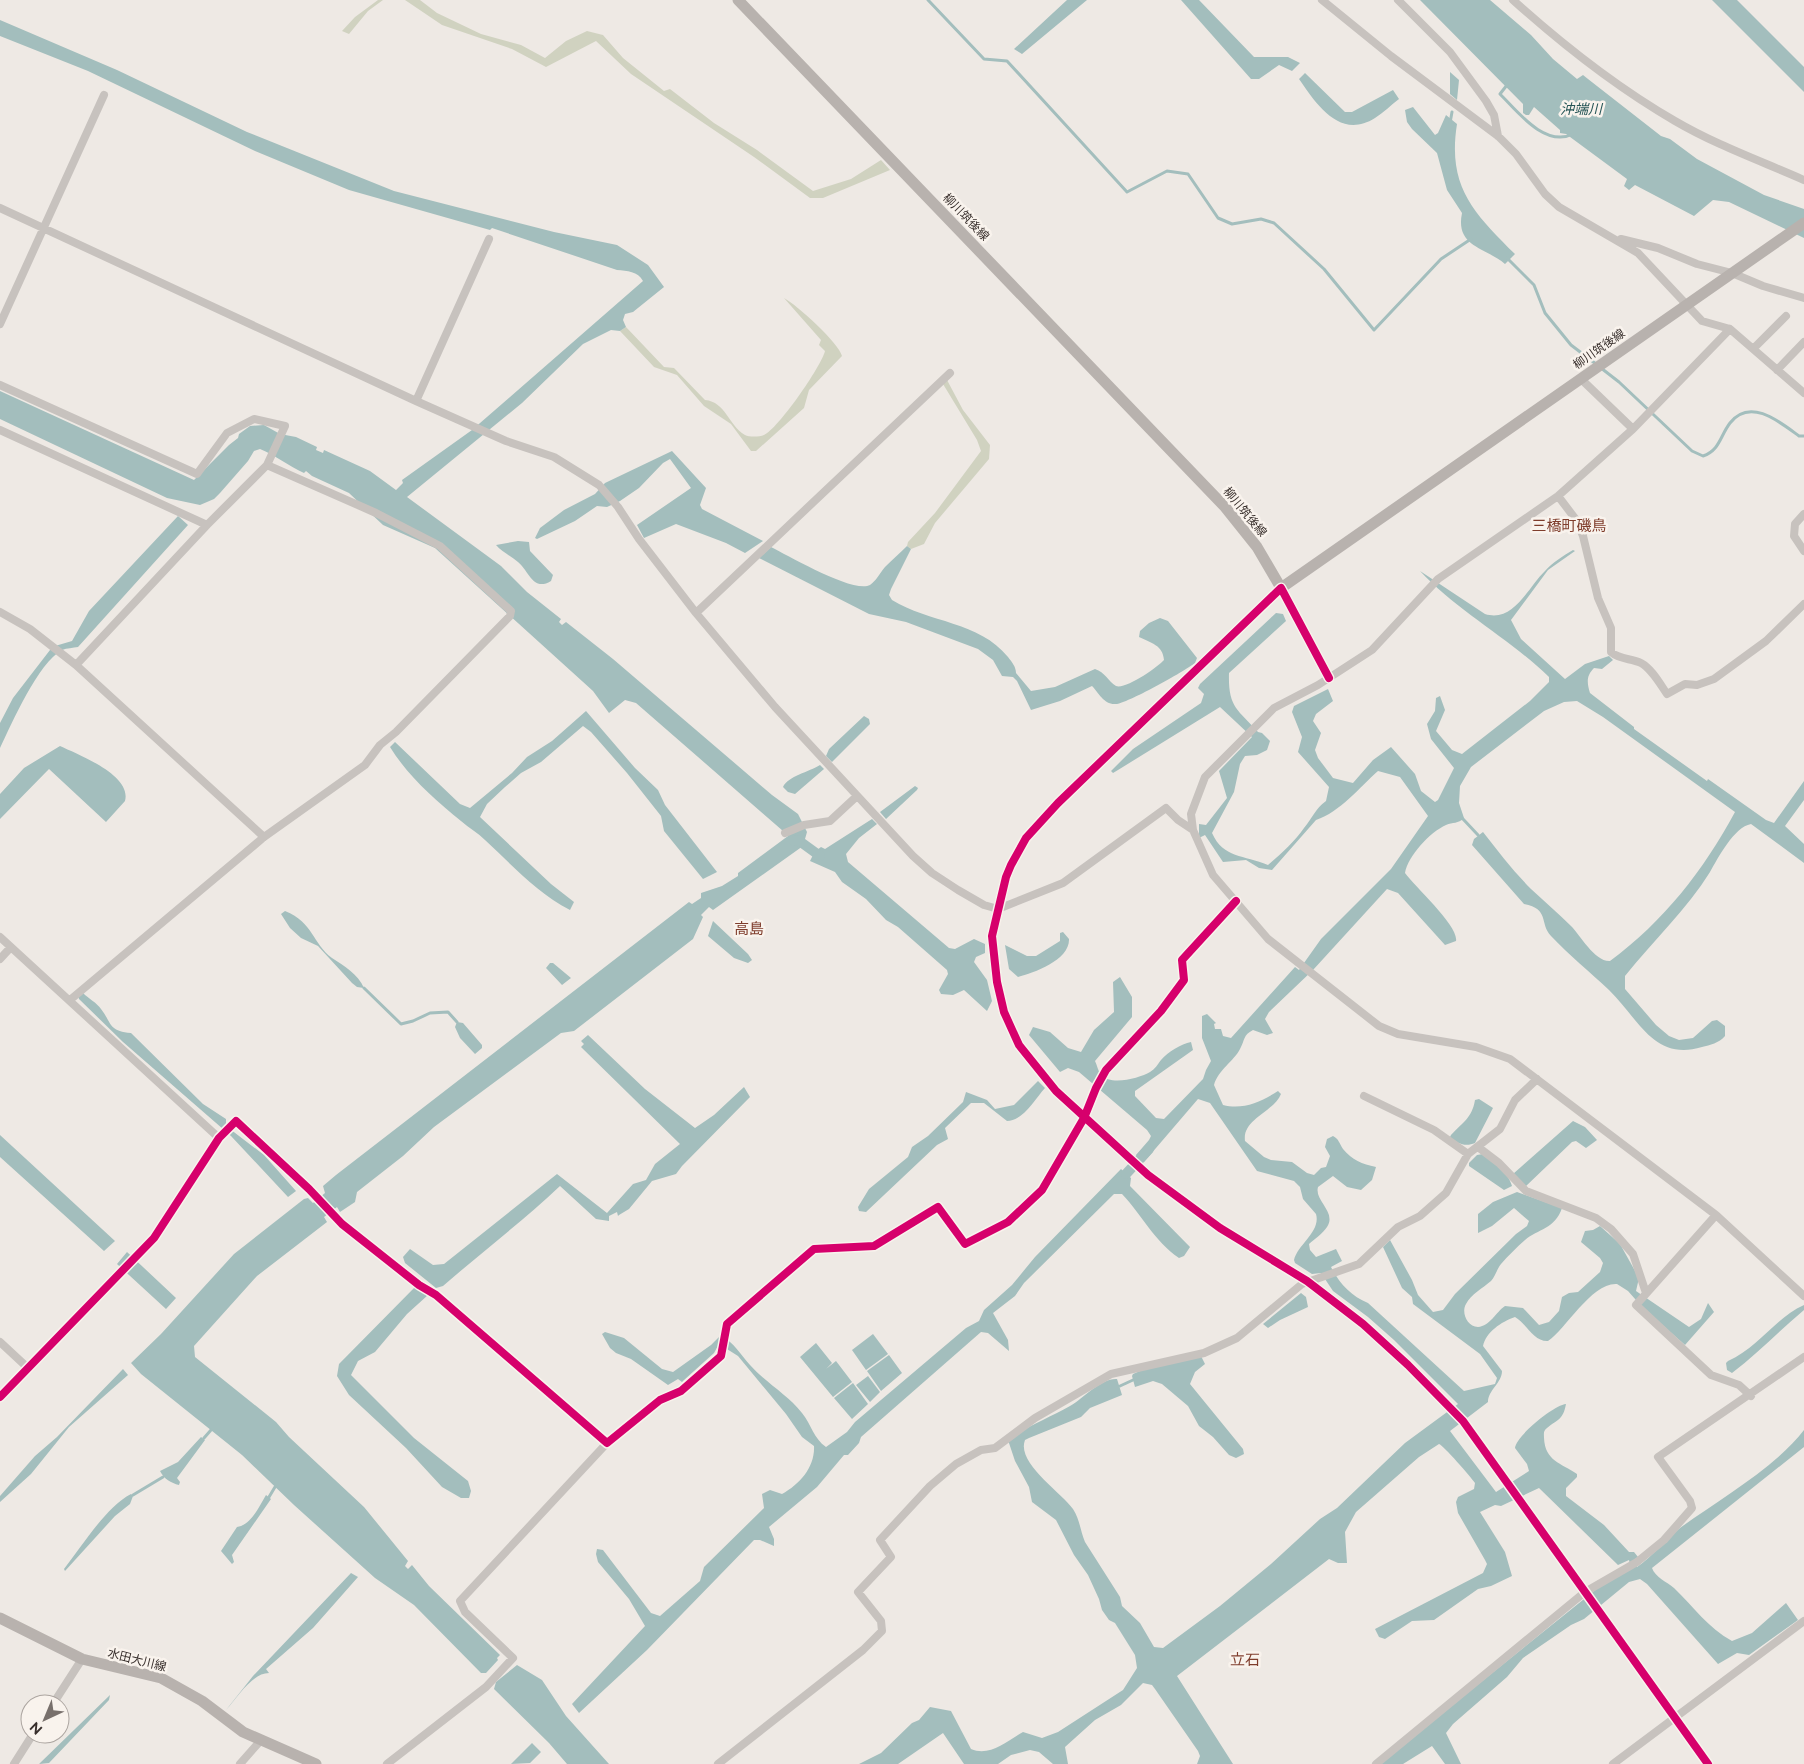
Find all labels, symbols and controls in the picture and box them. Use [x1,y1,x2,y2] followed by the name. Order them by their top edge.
[1560,101,1604,117] water label: 沖端川
[940,191,992,243] street label: 柳川筑後線
[1570,326,1628,372] street label: 柳川筑後線
[1220,485,1270,539] street label: 柳川筑後線
[1531,517,1607,535] district label: 三橋町磯鳥
[734,920,764,938] district label: 高島
[106,1646,168,1674] street label: 水田大川線
[1230,1651,1260,1669] district label: 立石
[20,1694,70,1744] north arrow
[27,1719,45,1738] text: N

